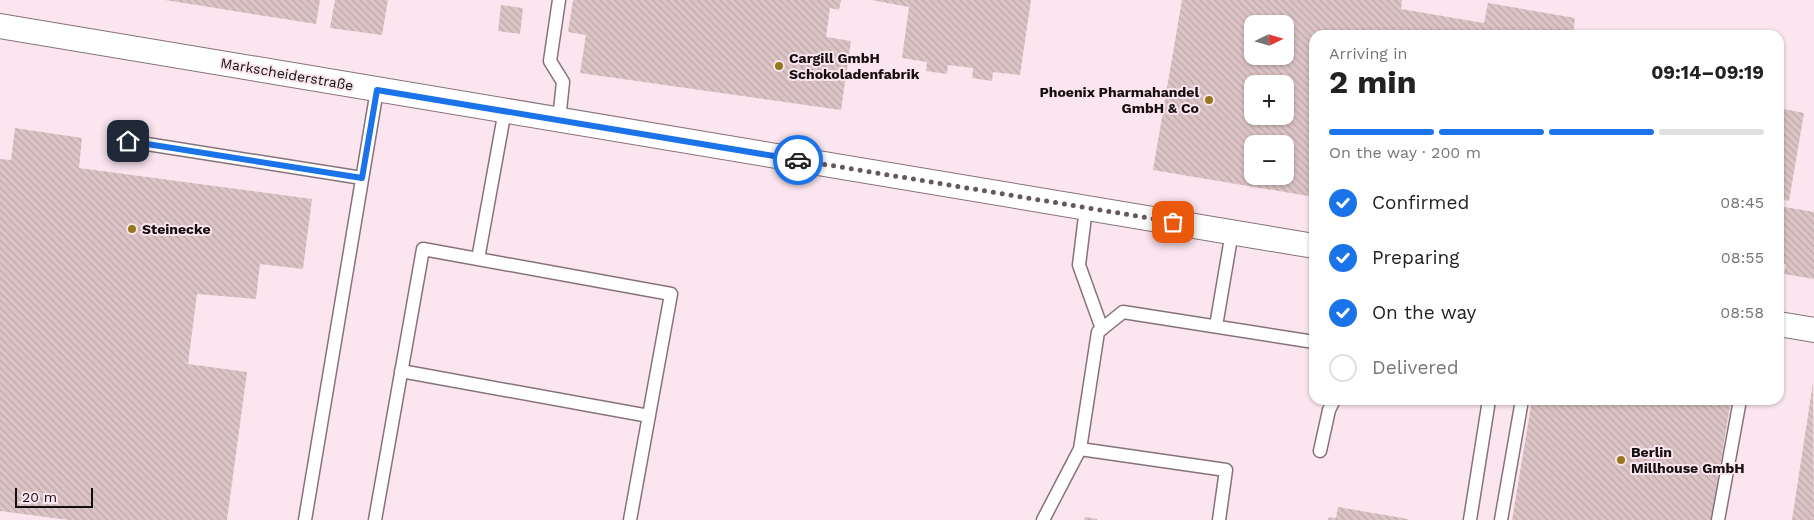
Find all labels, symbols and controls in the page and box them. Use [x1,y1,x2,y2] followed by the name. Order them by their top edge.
[1244,15,1294,65] north arrow
[1244,15,1294,185] map controls
[1329,44,1407,63] text: Arriving in
[789,50,920,82] place label: Cargill GmbH Schokoladenfabrik
[219,54,355,94] street label: Markscheiderstraße
[773,60,785,72] marker: Cargill GmbH Schokoladenfabrik
[1651,61,1764,84] text: 09:14–09:19
[1329,63,1417,101] text: 2 min
[1244,75,1294,125] button: +
[1039,84,1199,116] place label: Phoenix Pharmahandel GmbH & Co
[1203,94,1215,106] marker: Phoenix Pharmahandel GmbH & Co
[107,120,149,162] pin
[114,127,142,155] icon: home
[773,135,823,185] courier
[1244,135,1294,185] button: −
[1329,143,1481,162] text: On the way · 200 m
[784,146,812,174] icon: car
[1329,189,1357,217] icon: check
[1372,191,1469,214] text: Confirmed
[1720,193,1764,212] text: 08:45
[1152,201,1194,243] pin
[1159,208,1187,236] icon: bag
[142,221,211,237] place label: Steinecke
[126,223,138,235] marker: Steinecke
[1329,244,1357,272] icon: check
[1372,246,1459,269] text: Preparing
[1721,248,1764,267] text: 08:55
[1329,299,1357,327] icon: check
[1372,301,1476,324] text: On the way
[1720,303,1764,322] text: 08:58
[1372,356,1459,379] text: Delivered
[1631,444,1745,476] place label: Berlin Millhouse GmbH
[1615,454,1627,466] marker: Berlin Millhouse GmbH
[15,485,92,508] scale bar
[22,489,57,505] text: 20 m

